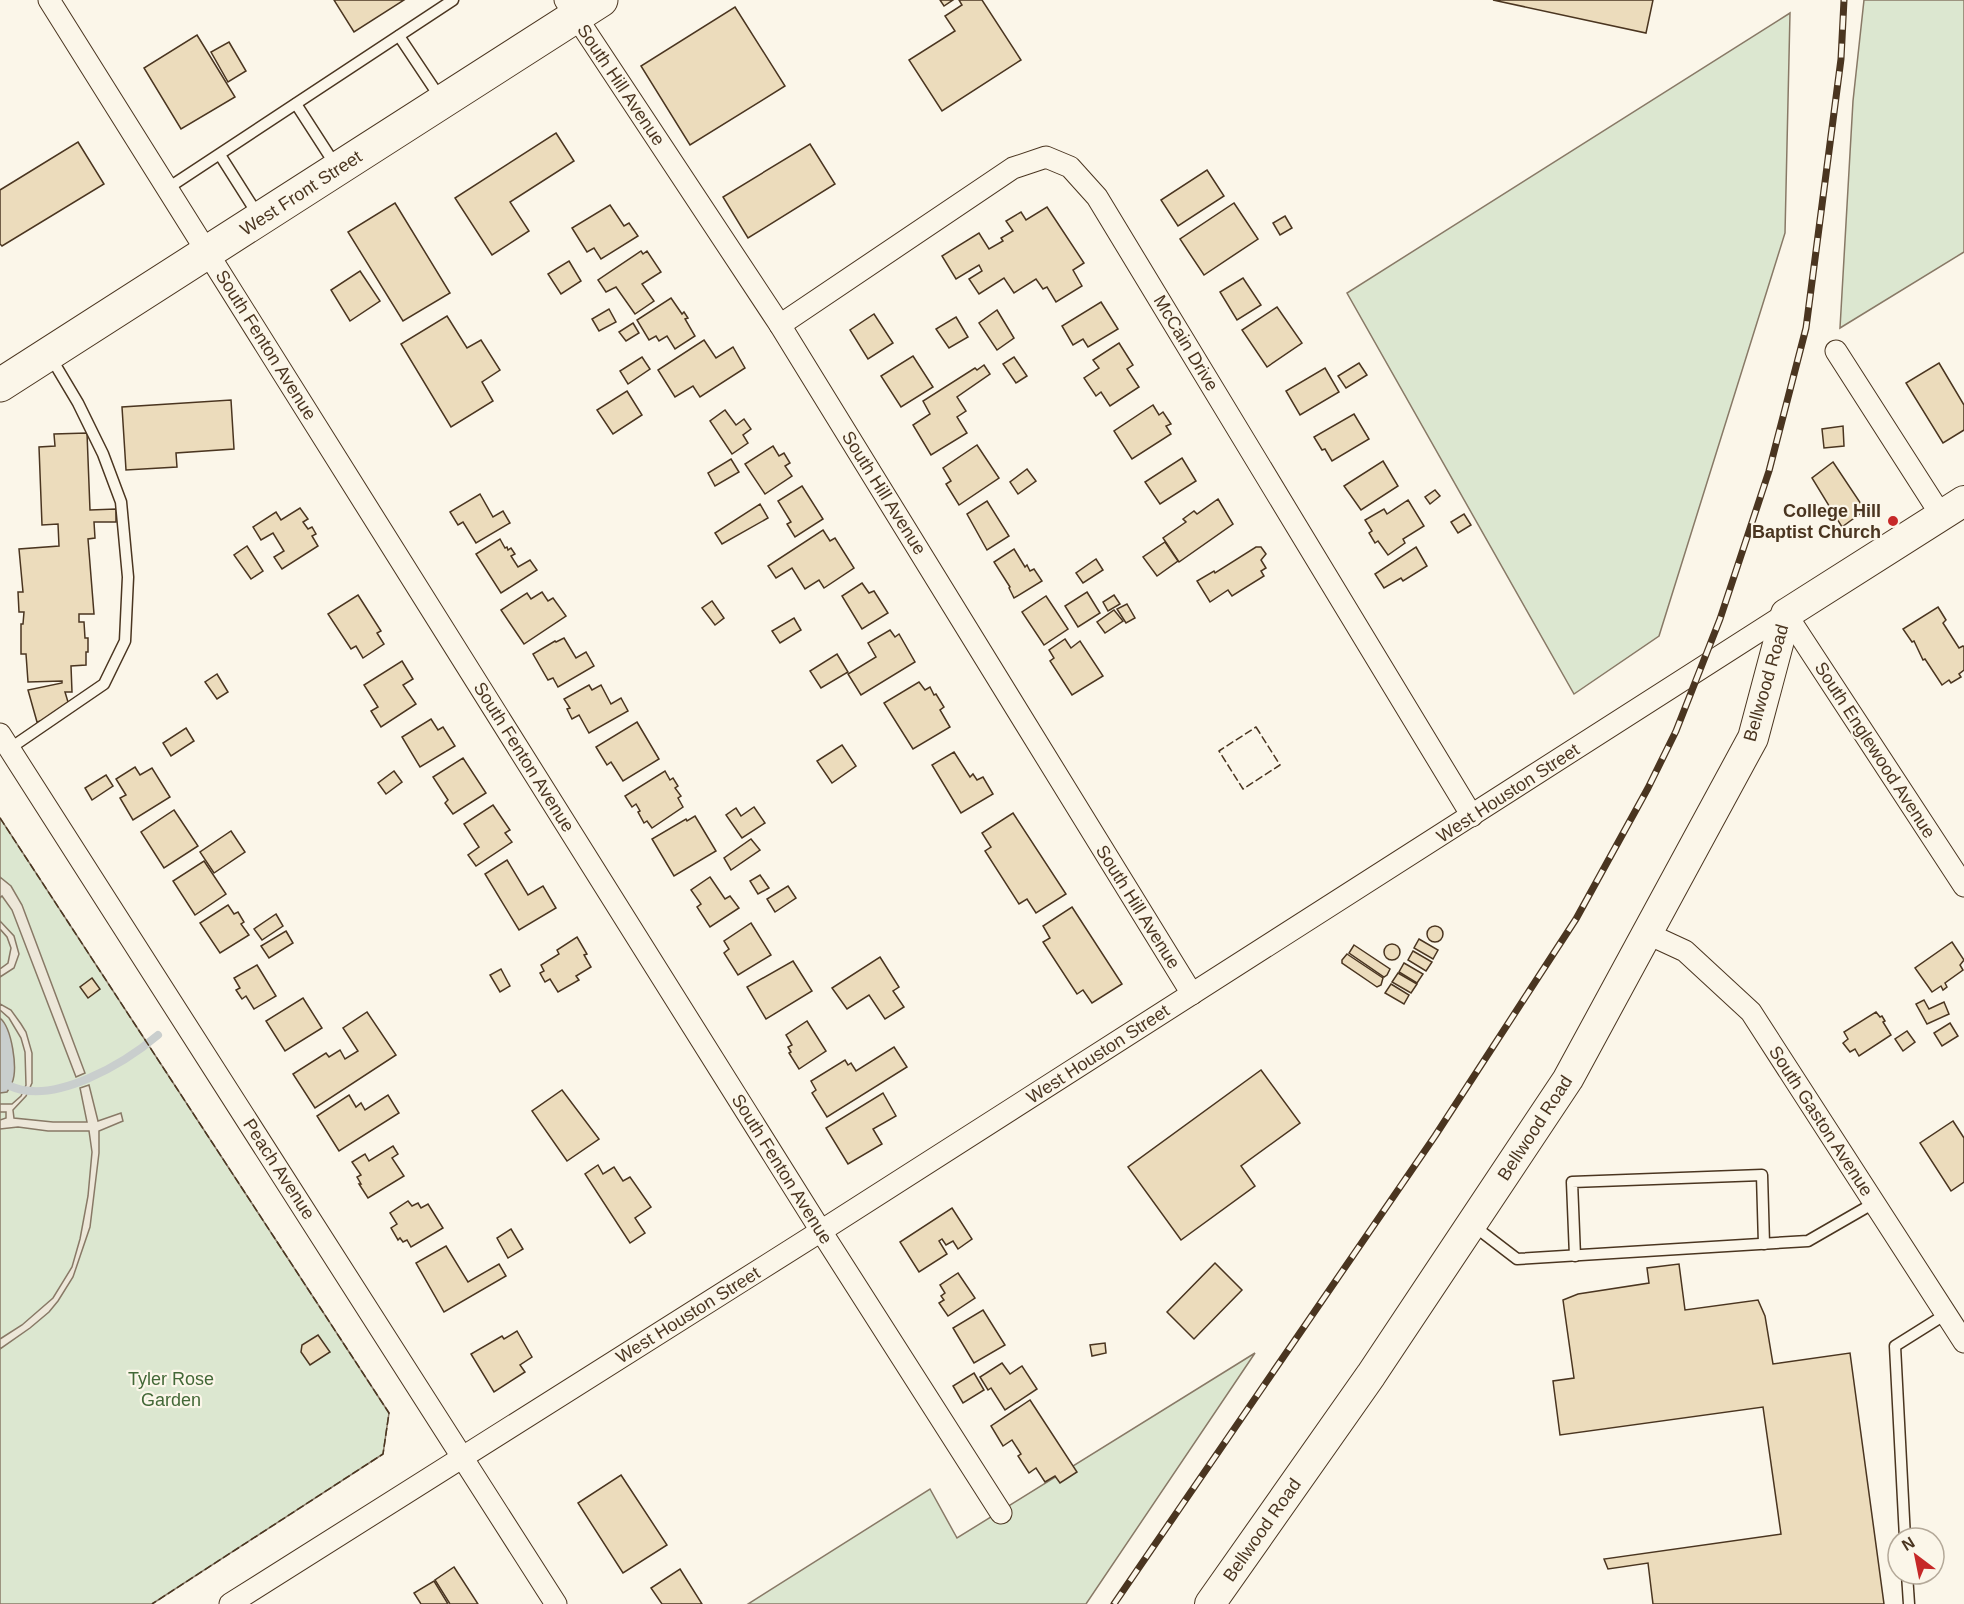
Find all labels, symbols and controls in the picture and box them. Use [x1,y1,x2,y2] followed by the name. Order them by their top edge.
[573,21,669,149] street label: South Hill Avenue
[237,146,365,240] street label: West Front Street
[212,266,320,424] street label: South Fenton Avenue
[1150,292,1222,394] street label: McCain Drive
[838,428,930,558] street label: South Hill Avenue
[1752,501,1881,542] place label: College Hill Baptist Church
[1886,514,1900,528] marker: College Hill Baptist Church
[1740,622,1792,744] street label: Bellwood Road
[1811,658,1939,842] street label: South Englewood Avenue
[470,678,578,836] street label: South Fenton Avenue
[1433,739,1583,847] street label: West Houston Street
[1092,842,1184,972] street label: South Hill Avenue
[1023,1000,1173,1108] street label: West Houston Street
[1765,1042,1877,1200] street label: South Gaston Avenue
[1494,1072,1576,1184] street label: Bellwood Road
[728,1090,836,1248] street label: South Fenton Avenue
[239,1115,319,1223] street label: Peach Avenue
[612,1263,764,1367] street label: West Houston Street
[128,1369,214,1410] park label: Tyler Rose Garden
[1219,1475,1305,1585] street label: Bellwood Road
[1886,1526,1946,1586] north arrow
[1899,1533,1918,1554] text: N

